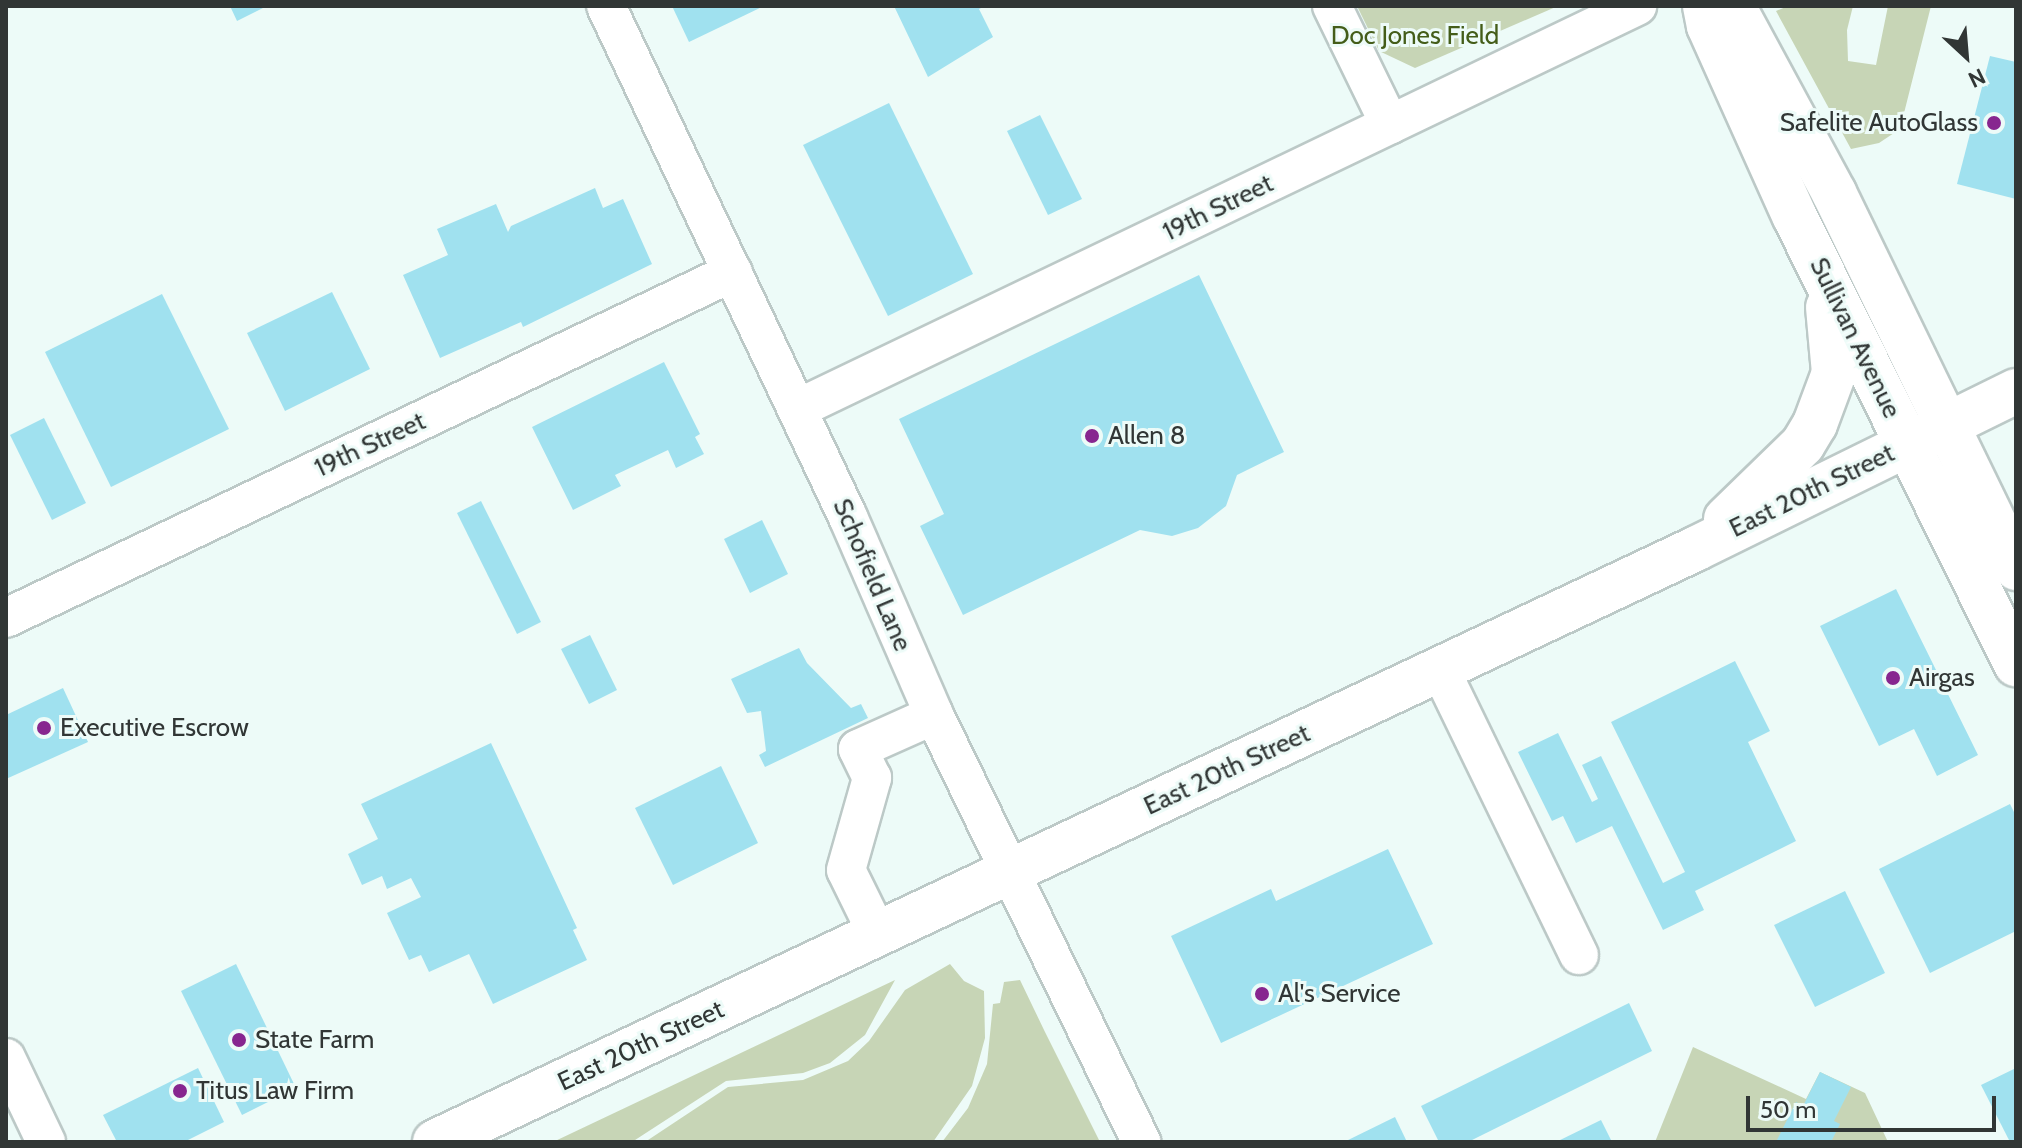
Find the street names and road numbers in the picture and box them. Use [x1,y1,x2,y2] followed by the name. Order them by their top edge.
[1158,168,1278,248] street label: 19th Street
[1803,253,1907,423] street label: Sullivan Avenue
[310,406,430,484] street label: 19th Street
[1724,438,1900,544] street label: East 20th Street
[826,494,918,656] street label: Schofield Lane
[1139,718,1315,822] street label: East 20th Street
[553,994,729,1098] street label: East 20th Street

